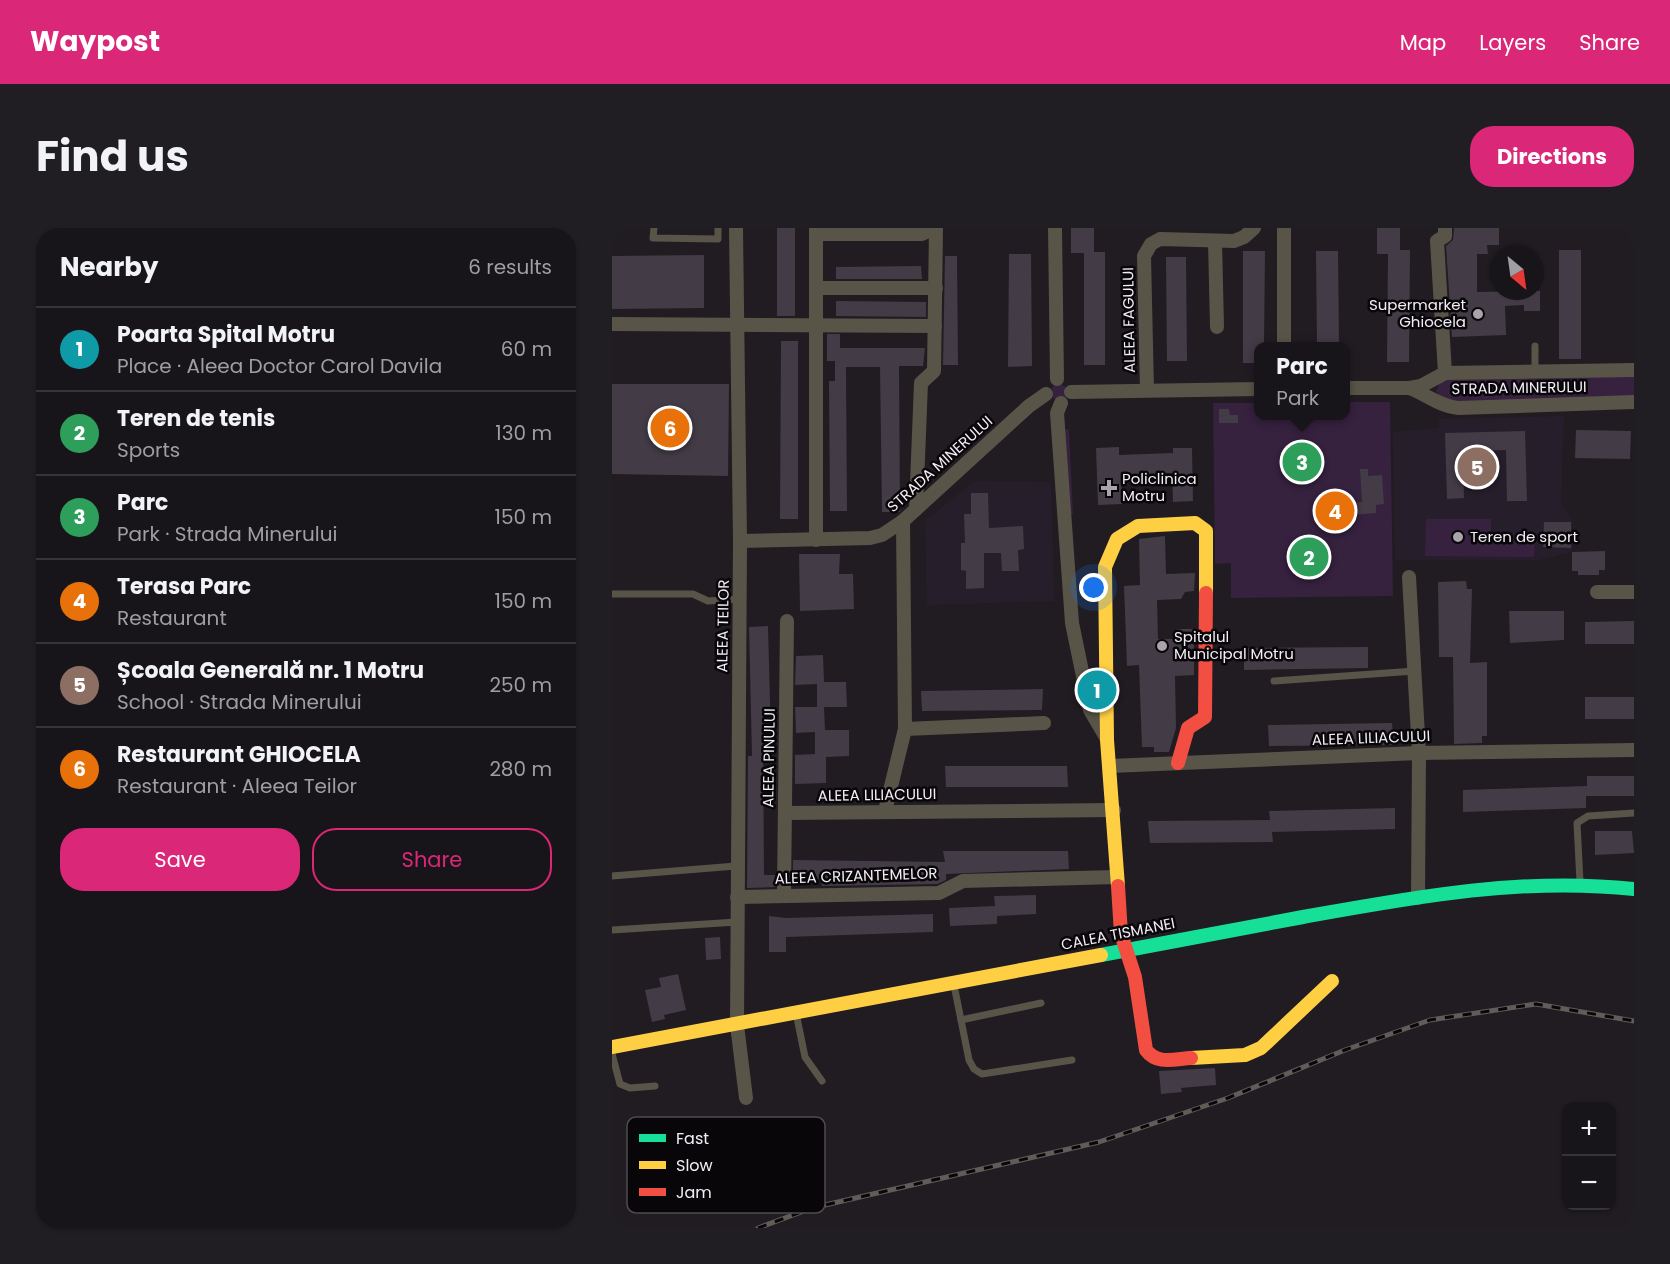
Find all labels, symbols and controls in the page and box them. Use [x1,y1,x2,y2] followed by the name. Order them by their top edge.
[30,22,160,61] text: Waypost
[1400,28,1446,57] text: Map
[1479,28,1546,57] text: Layers
[1579,28,1640,57] text: Share
[1470,126,1634,187] button: Directions
[36,127,189,186] text: Find us
[1490,246,1544,300] north arrow
[60,249,158,285] text: Nearby
[468,253,552,281] text: 6 results
[1117,267,1140,373] street label: ALEEA FAGULUI
[1369,294,1466,332] place label: Supermarket Ghiocela
[1471,307,1485,321] marker: Supermarket Ghiocela
[117,319,335,350] text: Poarta Spital Motru
[76,335,83,363] text: 1
[501,335,552,363] text: 60 m
[1254,342,1350,420] popup
[1276,351,1328,382] text: Parc
[117,352,442,380] text: Place · Aleea Doctor Carol Davila
[1451,376,1587,399] street label: STRADA MINERULUI
[1276,384,1319,412] text: Park
[117,403,275,434] text: Teren de tenis
[650,406,690,450] pin: 6
[882,411,997,517] street label: STRADA MINERULUI
[74,419,85,447] text: 2
[495,419,552,447] text: 130 m
[117,436,180,464] text: Sports
[1282,440,1322,484] pin: 3
[1458,444,1496,490] pin: 5
[1122,468,1197,506] place label: Policlinica Motru
[1100,479,1118,497] marker: Policlinica Motru
[117,487,168,518] text: Parc
[1316,488,1354,534] pin: 4
[73,503,86,531] text: 3
[495,503,552,531] text: 150 m
[117,520,337,548] text: Park · Strada Minerului
[1470,526,1578,547] place label: Teren de sport
[1451,530,1465,544] marker: Teren de sport
[1290,534,1328,580] pin: 2
[117,571,251,602] text: Terasa Parc
[1079,573,1108,602] your location
[711,579,734,673] street label: ALEEA TEILOR
[73,587,86,615] text: 4
[495,587,552,615] text: 150 m
[117,604,227,632] text: Restaurant
[1174,626,1294,664] place label: Spitalul Municipal Motru
[1155,639,1169,653] marker: Spitalul Municipal Motru
[117,655,424,686] text: Școala Generală nr. 1 Motru
[1078,668,1116,712] pin: 1
[73,671,86,699] text: 5
[489,671,552,699] text: 250 m
[117,688,362,716] text: School · Strada Minerului
[757,708,780,808] street label: ALEEA PINULUI
[1311,725,1431,750] street label: ALEEA LILIACULUI
[117,739,361,770] text: Restaurant GHIOCELA
[73,755,86,783] text: 6
[489,755,552,783] text: 280 m
[117,772,357,800] text: Restaurant · Aleea Teilor
[818,783,936,806] street label: ALEEA LILIACULUI
[60,828,300,891] button: Save
[312,828,552,891] button: Share
[774,862,938,889] street label: ALEEA CRIZANTEMELOR
[1059,912,1177,955] street label: CALEA TISMANEI
[1562,1102,1616,1210] map controls
[1562,1102,1616,1156] button: +
[627,1117,825,1213] legend
[676,1127,709,1150] text: Fast
[676,1154,713,1177] text: Slow
[1562,1156,1616,1210] button: −
[676,1181,712,1204] text: Jam

